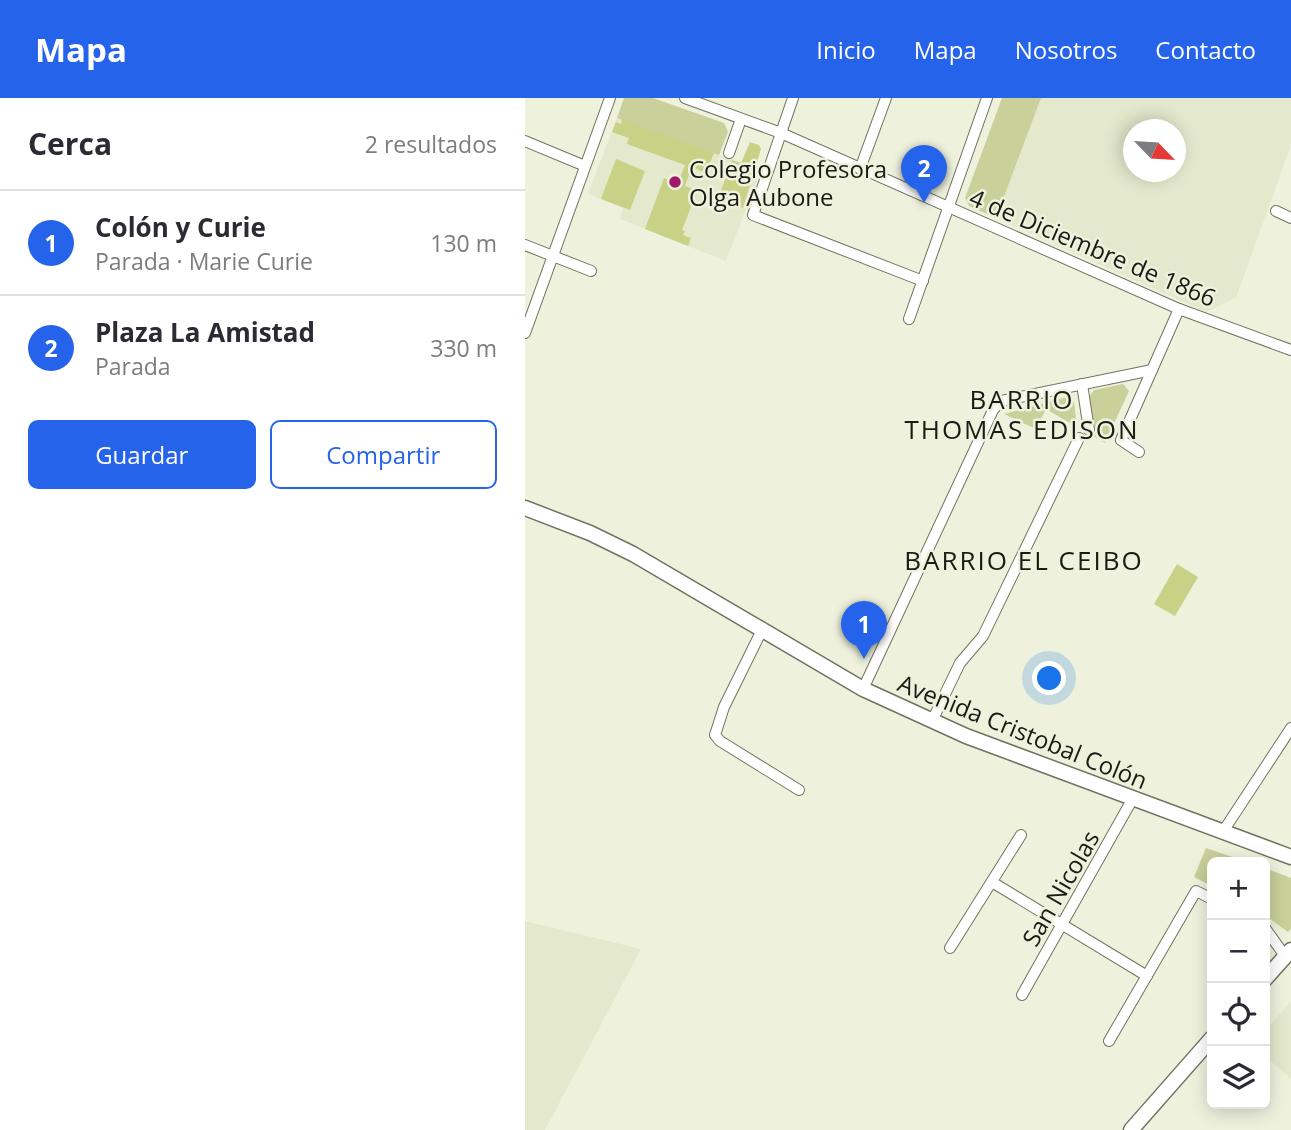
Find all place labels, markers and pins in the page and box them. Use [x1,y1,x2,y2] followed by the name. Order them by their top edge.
[901,145,947,203] pin: 2
[689,152,887,213] place label: Colegio Profesora Olga Aubone
[667,174,683,190] marker: Colegio Profesora Olga Aubone
[841,601,887,659] pin: 1

